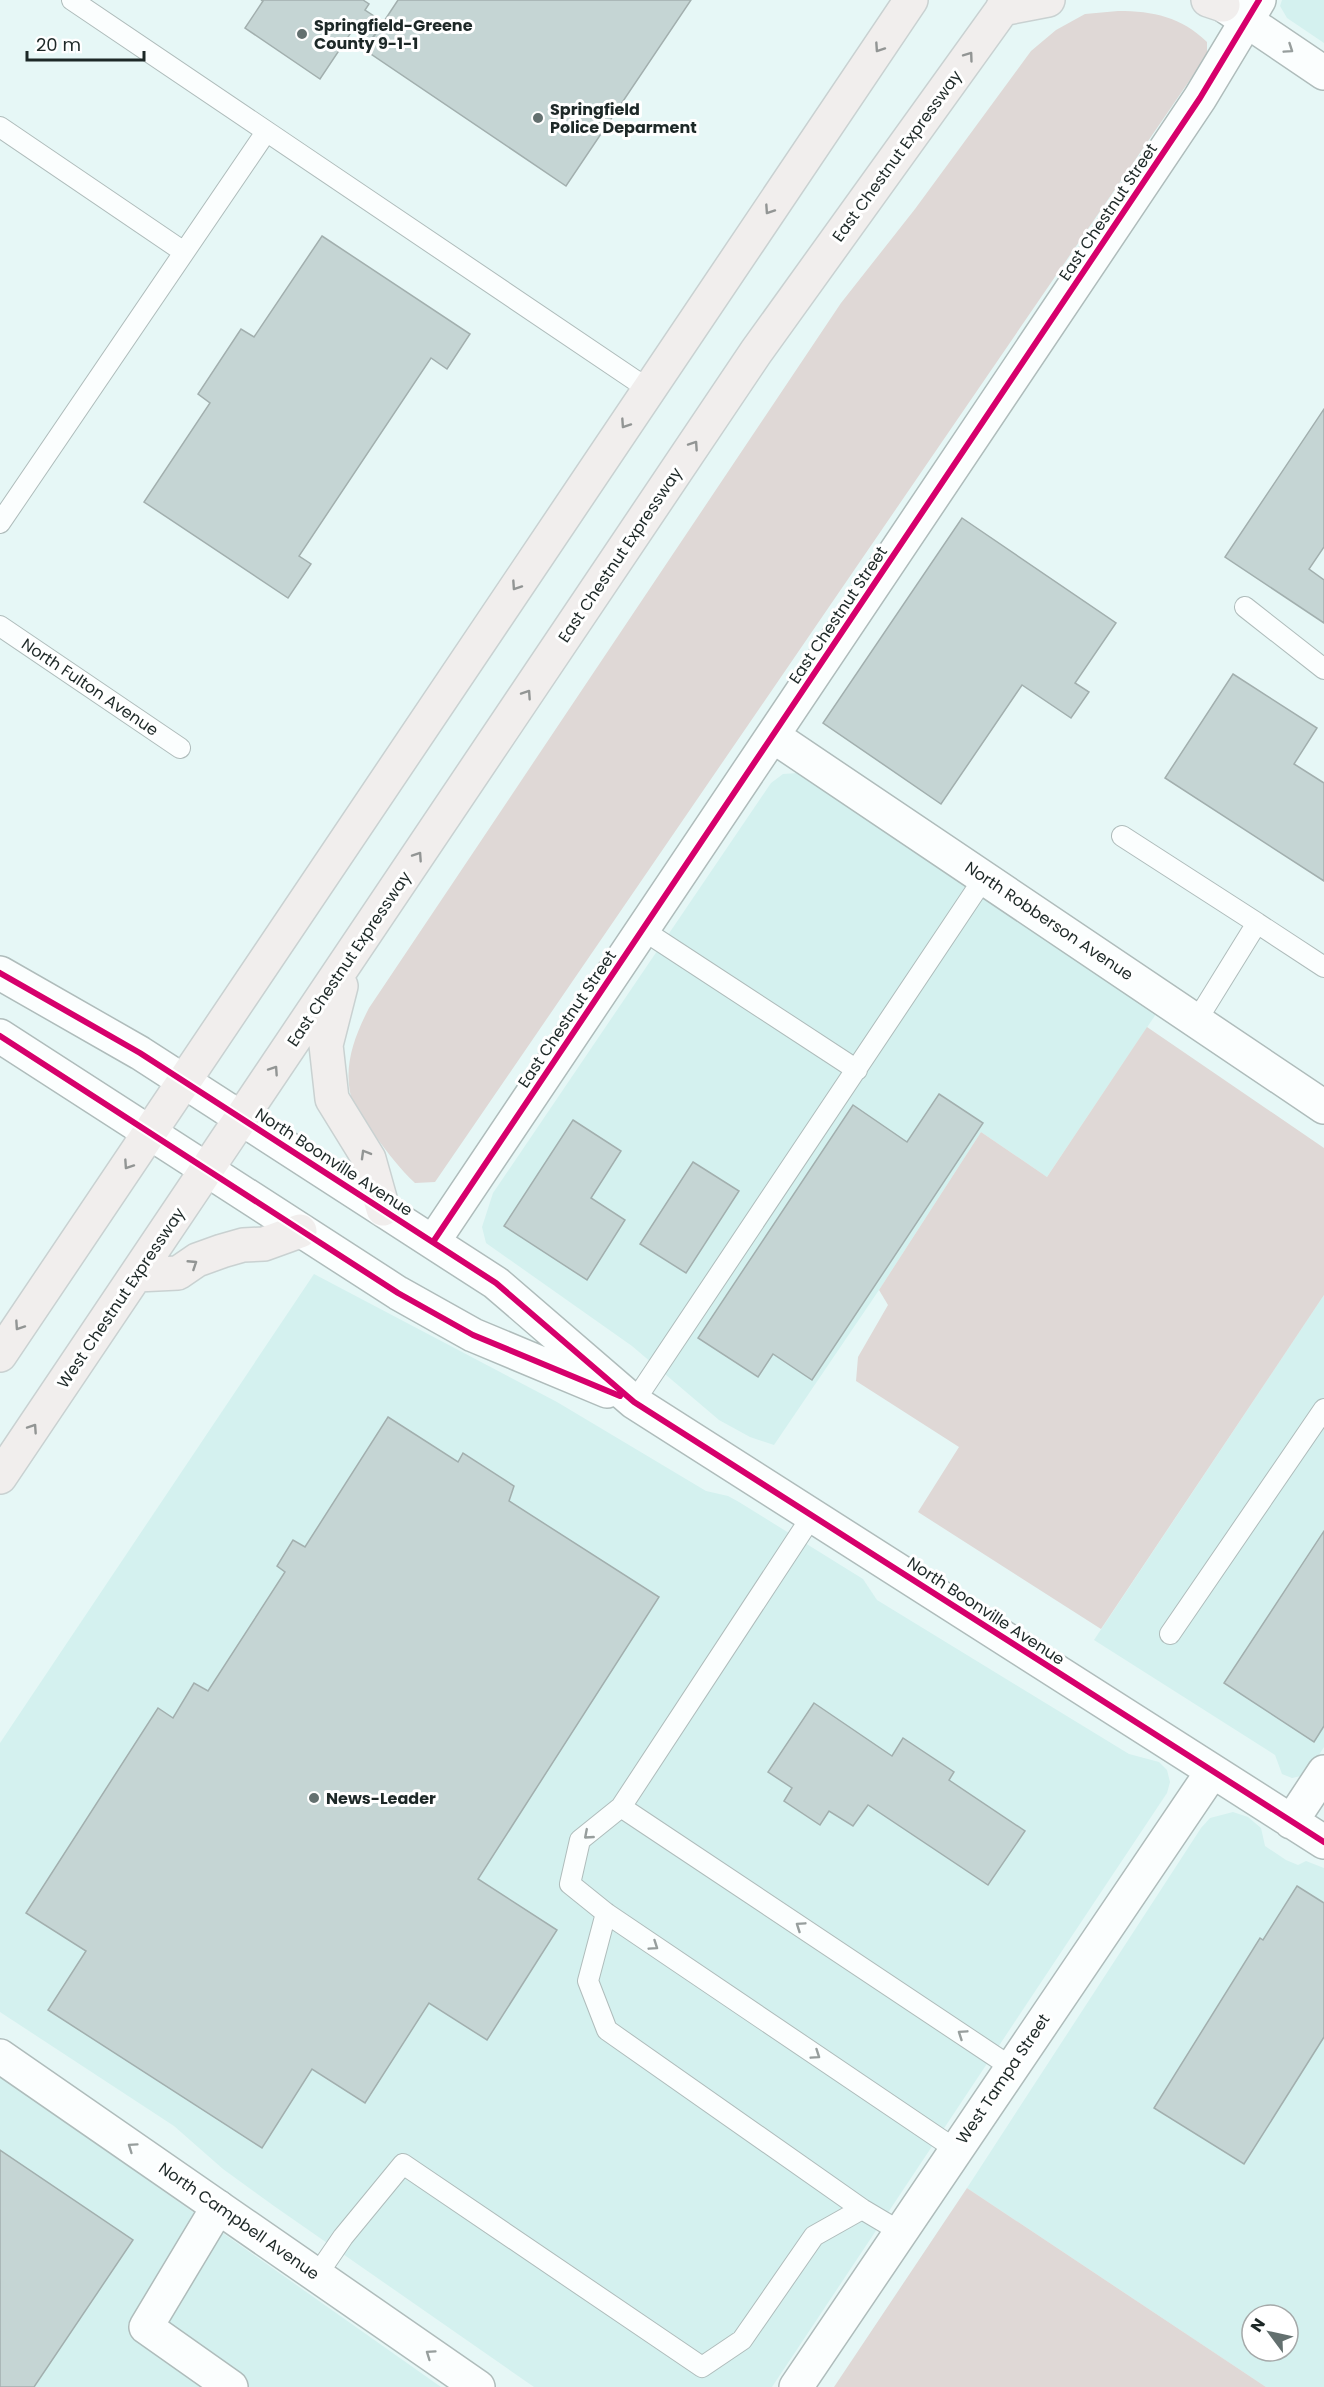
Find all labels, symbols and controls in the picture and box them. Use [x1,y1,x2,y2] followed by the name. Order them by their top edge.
[314,14,473,55] place label: Springfield-Greene County 9-1-1
[27,24,144,62] scale bar
[295,27,309,41] marker: Springfield-Greene County 9-1-1
[36,32,81,57] text: 20 m
[875,42,886,53] one-way arrow
[1283,42,1293,54] one-way arrow
[962,51,973,62] one-way arrow
[827,66,967,246] street label: East Chestnut Expressway
[550,98,697,139] place label: Springfield Police Deparment
[531,111,545,125] marker: Springfield Police Deparment
[1053,138,1163,285] street label: East Chestnut Street
[765,203,776,214] one-way arrow
[621,417,632,428] one-way arrow
[687,441,698,452] one-way arrow
[553,463,687,647] street label: East Chestnut Expressway
[783,541,893,688] street label: East Chestnut Street
[512,579,523,590] one-way arrow
[17,633,163,742] street label: North Fulton Avenue
[520,690,531,701] one-way arrow
[411,851,422,862] one-way arrow
[960,856,1138,986] street label: North Robberson Avenue
[282,867,416,1051] street label: East Chestnut Expressway
[512,945,622,1092] street label: East Chestnut Street
[267,1066,278,1077] one-way arrow
[251,1102,417,1222] street label: North Boonville Avenue
[361,1150,372,1160] one-way arrow
[124,1158,135,1169] one-way arrow
[52,1203,190,1393] street label: West Chestnut Expressway
[186,1260,197,1271] one-way arrow
[15,1320,26,1331] one-way arrow
[26,1424,37,1435] one-way arrow
[903,1551,1069,1671] street label: North Boonville Avenue
[326,1787,436,1810] place label: News-Leader
[307,1791,321,1805] marker: News-Leader
[584,1827,595,1838] one-way arrow
[796,1922,807,1933] one-way arrow
[648,1939,659,1950] one-way arrow
[951,2009,1055,2149] street label: West Tampa Street
[958,2030,969,2041] one-way arrow
[809,2048,820,2059] one-way arrow
[127,2143,138,2154] one-way arrow
[154,2157,324,2285] street label: North Campbell Avenue
[1240,2303,1300,2363] north arrow
[1245,2314,1271,2336] text: N
[426,2350,437,2361] one-way arrow

